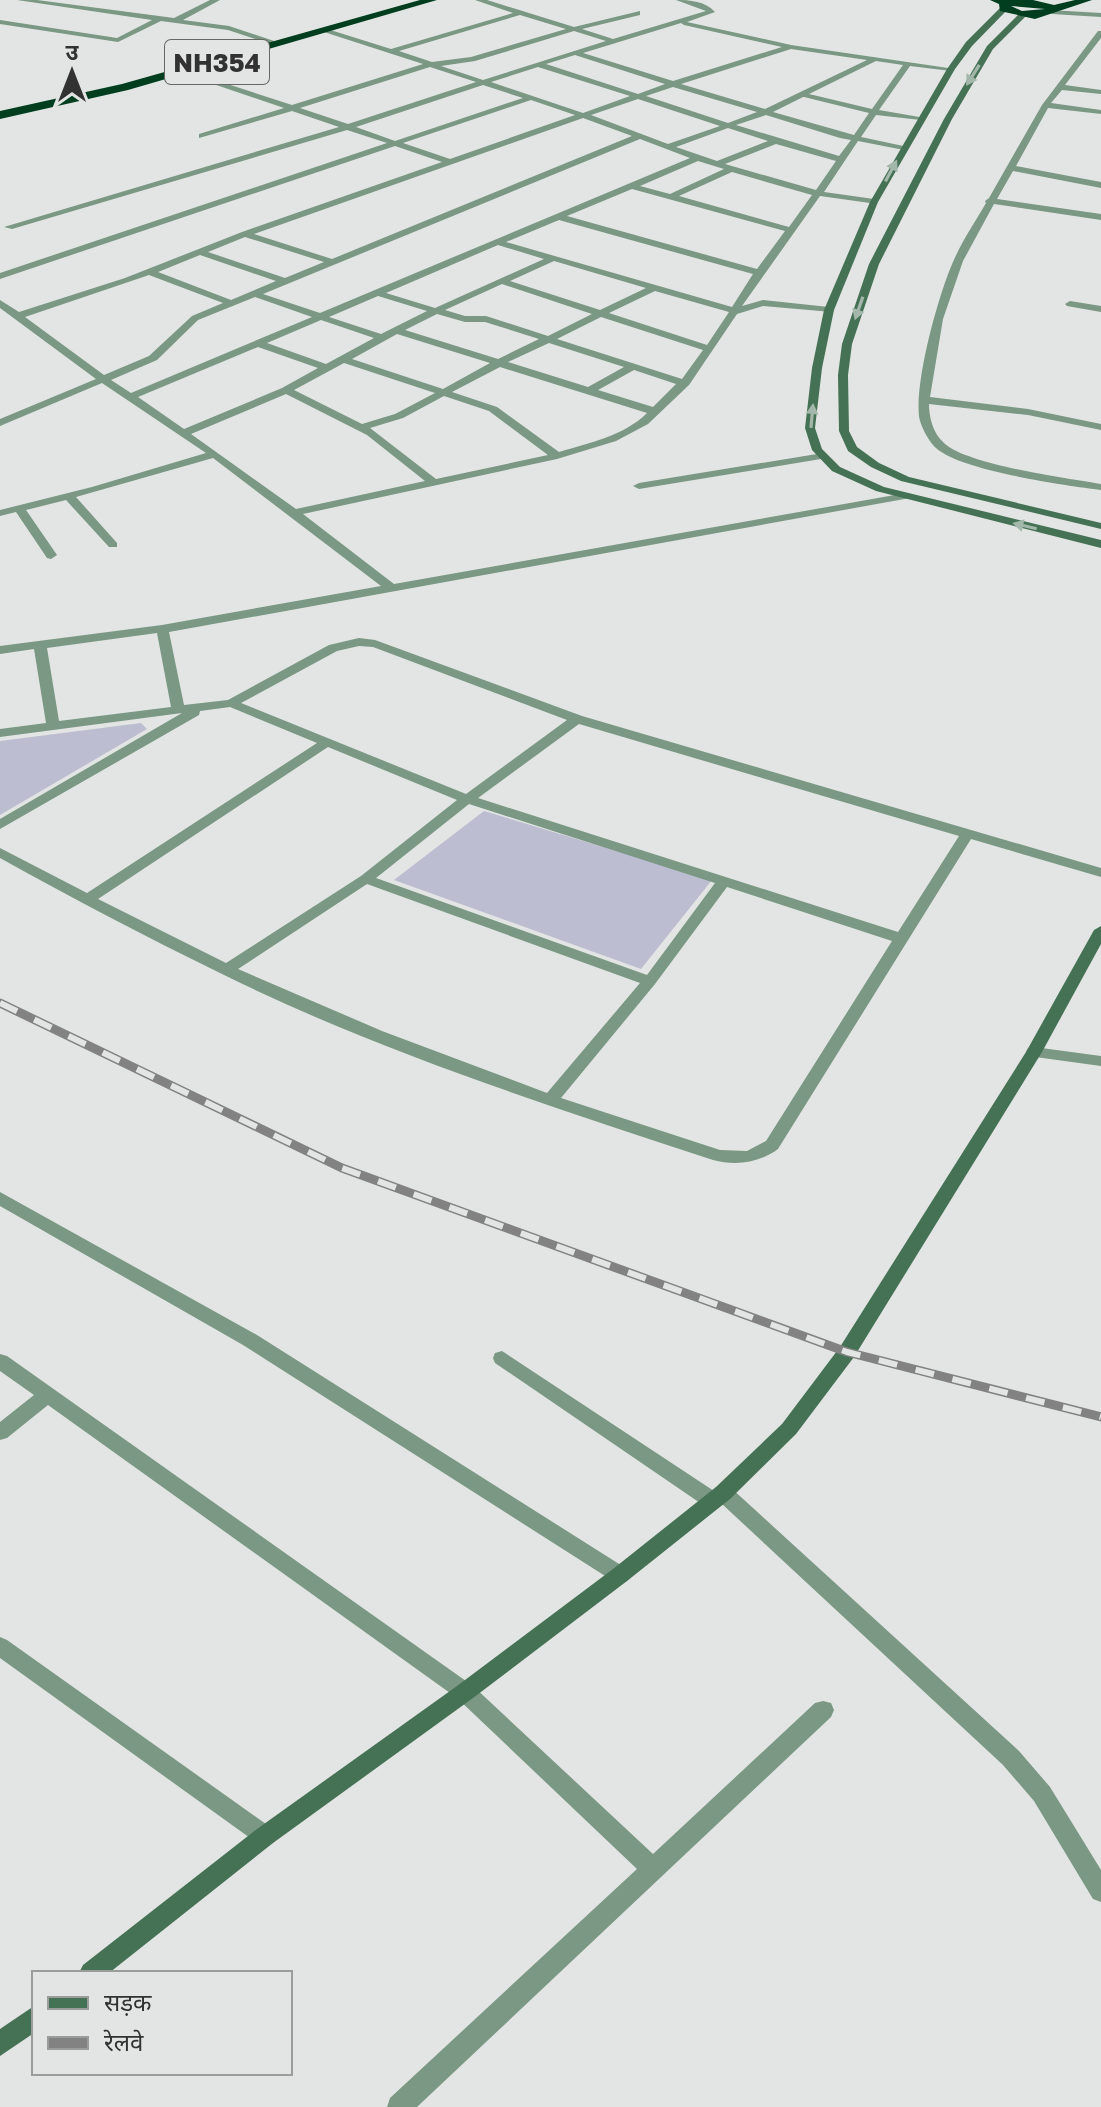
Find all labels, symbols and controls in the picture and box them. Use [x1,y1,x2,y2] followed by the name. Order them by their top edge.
[32,32,112,112] north arrow
[66,38,80,65] text: उ
[165,40,269,84] road number: NH354
[967,64,981,86] one-way arrow
[884,160,898,183] one-way arrow
[852,296,864,320] one-way arrow
[805,403,818,428] one-way arrow
[1012,519,1037,532] one-way arrow
[32,1971,292,2075] legend
[104,1987,152,2016] text: सड़क
[103,2027,144,2056] text: रेलवे

